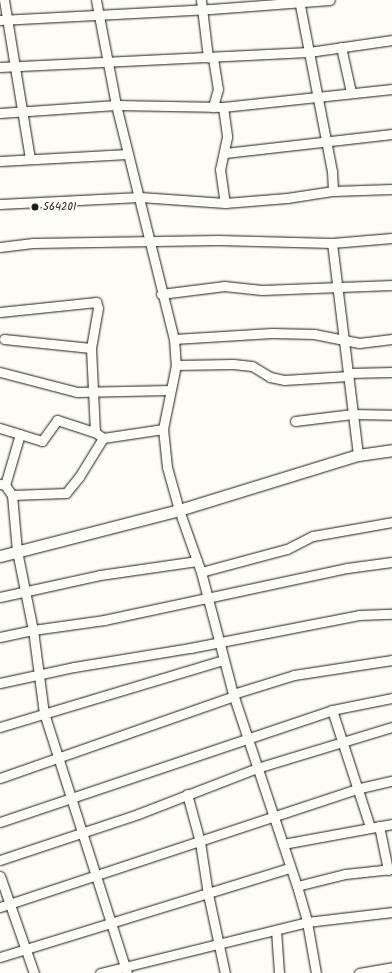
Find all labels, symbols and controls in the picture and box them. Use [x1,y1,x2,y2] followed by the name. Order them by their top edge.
[43,200,76,214] place label: 564201
[30,202,40,212] marker: 564201

